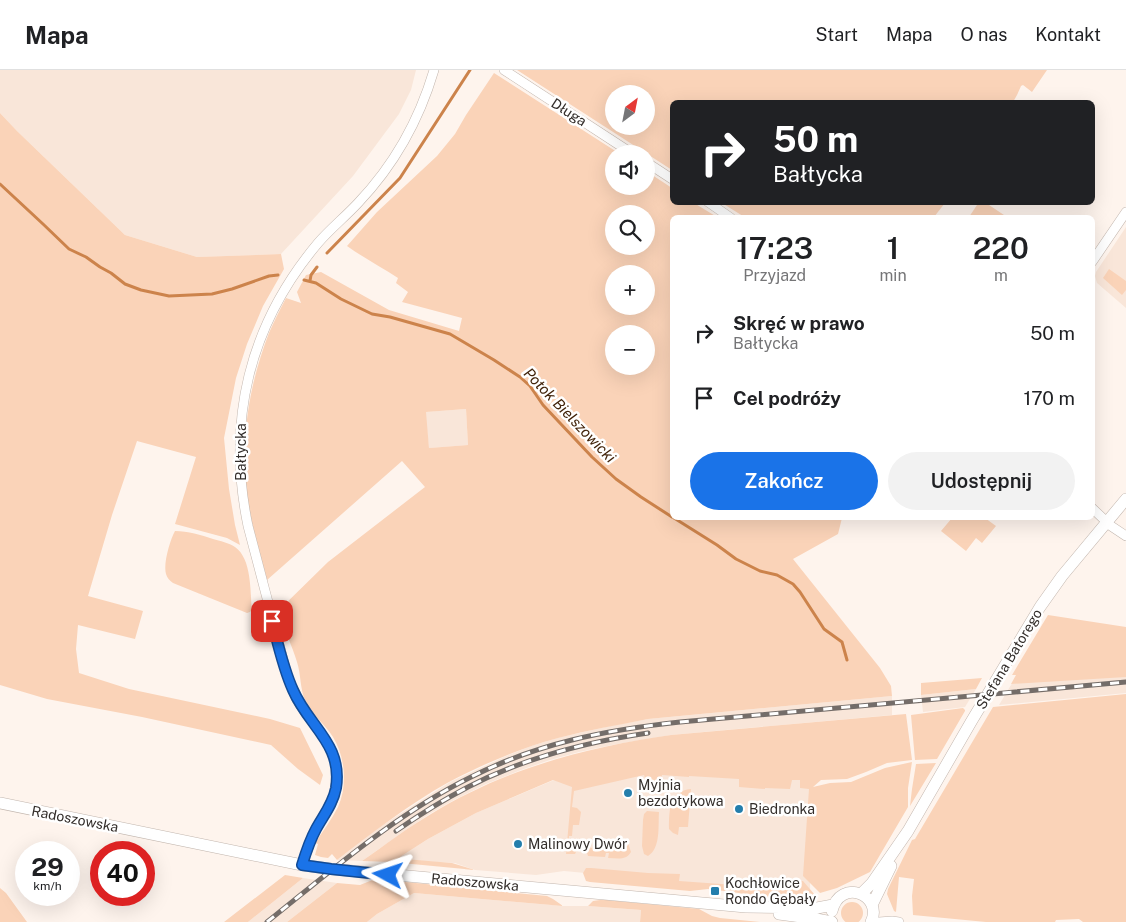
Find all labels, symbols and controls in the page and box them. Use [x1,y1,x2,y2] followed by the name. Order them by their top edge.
[25,21,89,49] text: Mapa
[816,24,858,45] text: Start
[886,24,932,45] text: Mapa
[960,24,1007,45] text: O nas
[1035,24,1101,45] text: Kontakt
[605,85,655,135] north arrow
[605,85,655,375] map controls
[548,95,590,129] street label: Długa
[773,119,858,160] text: 50 m
[690,120,755,185] icon: right
[605,145,655,195] button: sound
[773,161,863,187] text: Bałtycka
[605,205,655,255] button: search
[736,230,813,266] text: 17:23
[887,230,899,266] text: 1
[973,230,1029,266] text: 220
[605,265,655,315] button: +
[743,266,806,285] text: Przyjazd
[879,266,907,285] text: min
[994,266,1008,285] text: m
[733,312,865,334] text: Skręć w prawo
[690,319,718,347] icon: right
[1030,322,1075,344] text: 50 m
[605,325,655,375] button: −
[733,334,798,353] text: Bałtycka
[521,364,620,466] water label: Potok Bielszowicki
[690,384,718,412] icon: arrive
[733,387,841,409] text: Cel podróży
[1024,387,1075,409] text: 170 m
[233,423,249,481] street label: Bałtycka
[690,452,878,510] button: Zakończ
[888,452,1075,510] button: Udostępnij
[251,600,293,642] pin
[973,606,1045,712] street label: Stefana Batorego
[258,607,286,635] icon: arrive
[638,777,724,809] place label: Myjnia bezdotykowa
[622,787,634,799] marker: Myjnia bezdotykowa
[749,801,815,817] place label: Biedronka
[30,803,120,835] street label: Radoszowska
[733,803,745,815] marker: Biedronka
[528,836,628,852] place label: Malinowy Dwór
[512,838,524,850] marker: Malinowy Dwór
[90,841,155,906] speed limit sign: 40
[361,848,413,900] position arrow
[31,852,64,882] text: 29
[430,870,520,894] street label: Radoszowska
[725,875,817,907] place label: Kochłowice Rondo Gębały
[33,879,62,893] text: km/h
[709,885,721,897] marker: Kochłowice Rondo Gębały

